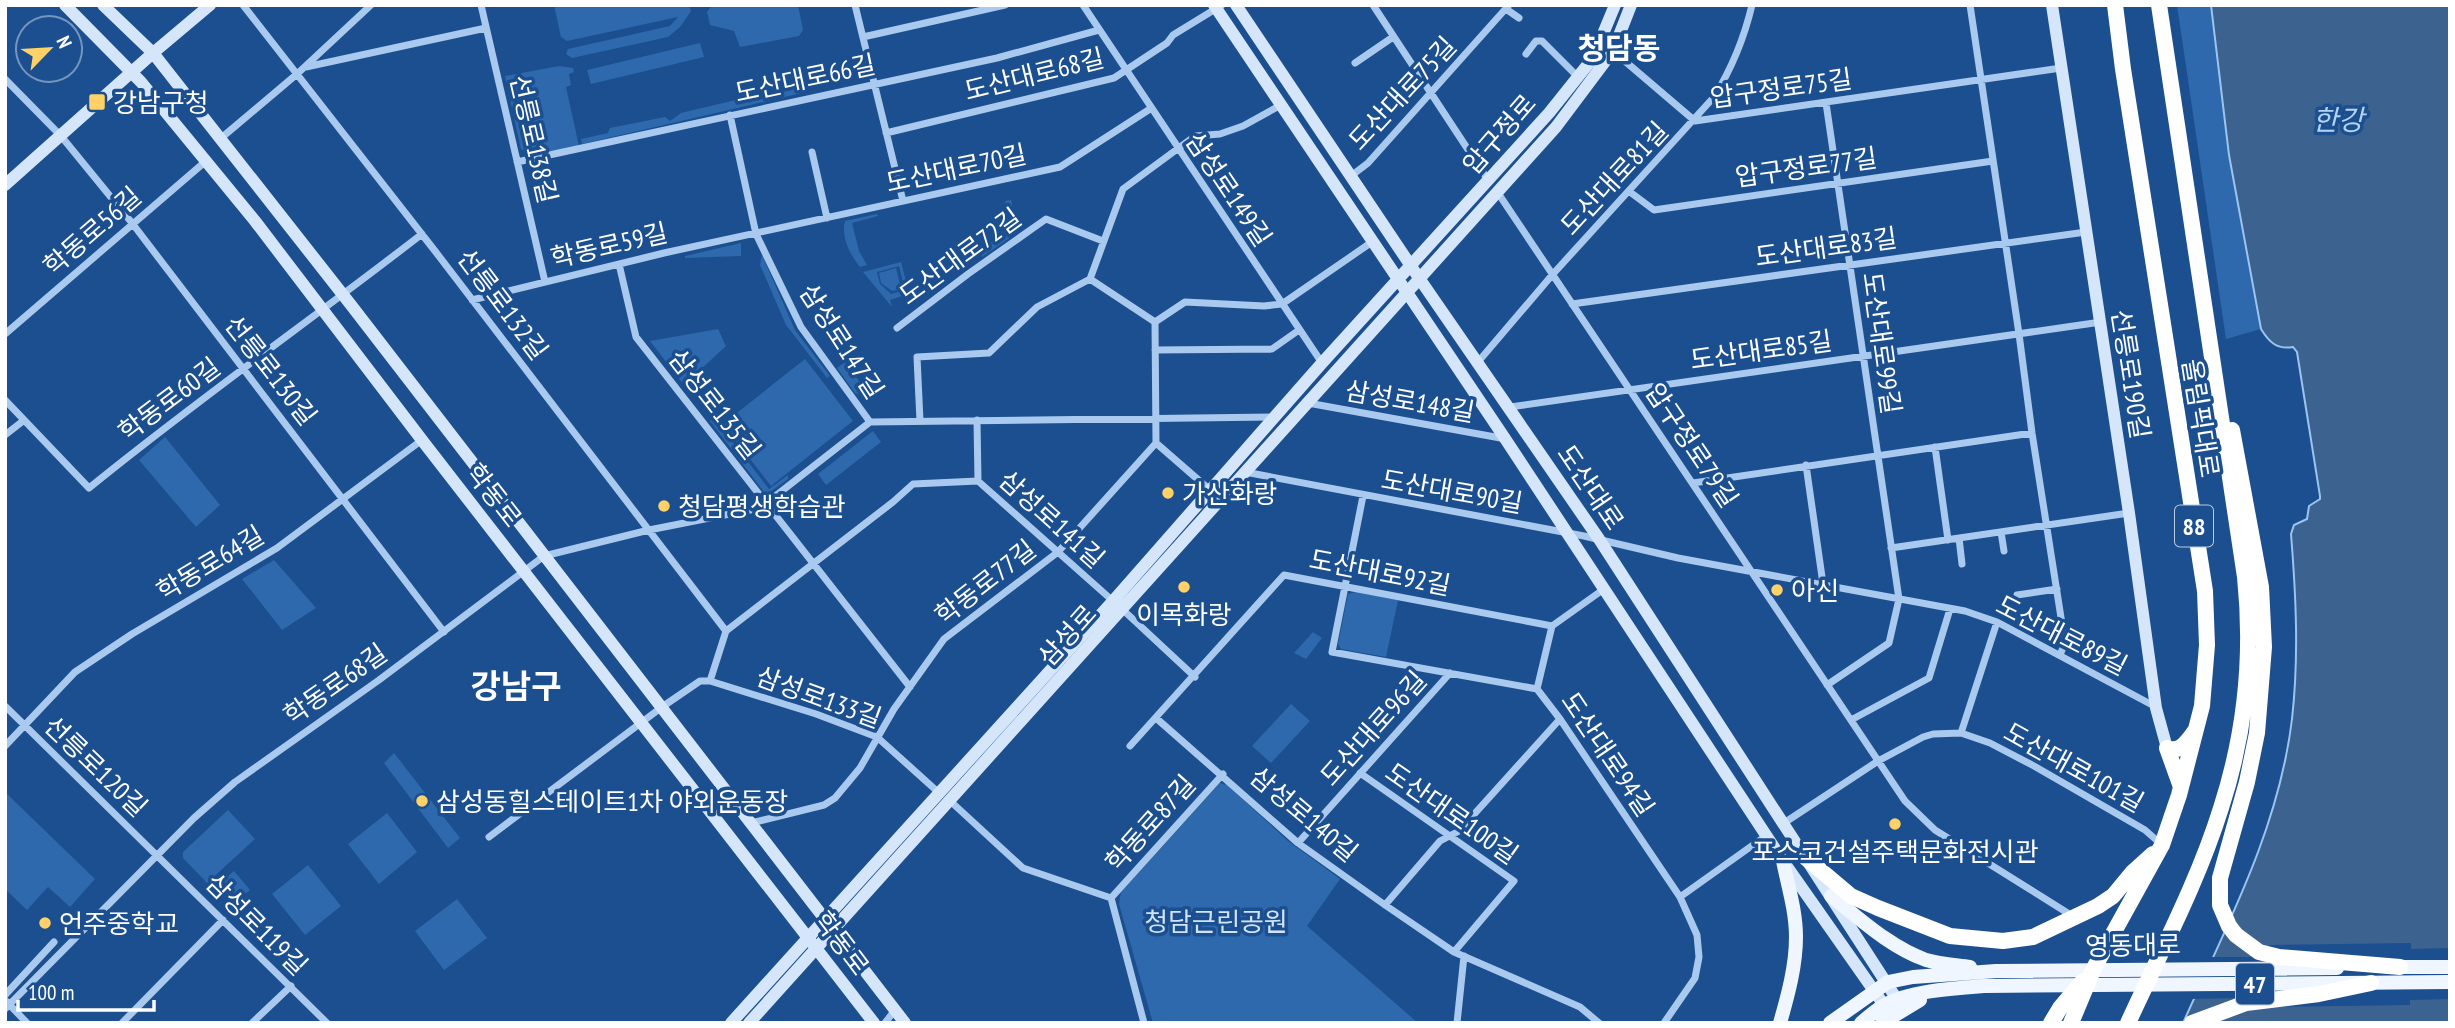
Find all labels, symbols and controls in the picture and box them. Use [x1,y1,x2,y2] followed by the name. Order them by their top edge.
[14,14,84,84] north arrow
[1578,28,1660,67] district label: 청담동
[1341,29,1463,157] street label: 도산대로75길
[51,32,77,52] text: N
[961,41,1107,107] street label: 도산대로68길
[732,47,878,109] street label: 도산대로66길
[1708,62,1854,114] street label: 압구정로75길
[503,72,565,206] street label: 선릉로138길
[113,86,209,119] place label: 강남구청
[1455,87,1543,181] street label: 압구정로
[87,92,107,112] marker: 강남구청
[2312,101,2367,138] water label: 한강
[1553,114,1675,242] street label: 도산대로81길
[1179,126,1279,252] street label: 삼성로149길
[883,137,1029,199] street label: 도산대로70길
[1733,141,1879,193] street label: 압구정로77길
[36,179,148,283] street label: 학동로56길
[892,201,1028,311] street label: 도산대로72길
[547,216,671,274] street label: 학동로59길
[1753,221,1899,273] street label: 도산대로83길
[450,242,556,366] street label: 선릉로132길
[1856,270,1908,416] street label: 도산대로99길
[793,277,891,405] street label: 삼성로147길
[2104,307,2158,441] street label: 선릉로190길
[218,308,324,432] street label: 선릉로130길
[1688,324,1834,376] street label: 도산대로85길
[662,342,768,466] street label: 삼성로135길
[112,350,226,448] street label: 학동로60길
[2175,356,2227,480] street label: 올림픽대로
[1343,373,1477,429] street label: 삼성로148길
[1638,376,1746,514] street label: 압구정로79길
[1551,438,1631,536] street label: 도산대로
[459,457,529,533] street label: 학동로
[1379,462,1525,520] street label: 도산대로90길
[992,463,1112,575] street label: 삼성로141길
[1182,477,1278,510] place label: 가산화랑
[1160,485,1176,501] marker: 가산화랑
[678,490,846,523] place label: 청담평생학습관
[656,498,672,514] marker: 청담평생학습관
[2175,505,2213,546] road number: 88
[150,518,270,608] street label: 학동로64길
[928,532,1042,632] street label: 학동로77길
[1307,542,1453,602] street label: 도산대로92길
[1791,574,1839,607] place label: 아신
[1176,579,1192,595] marker: 이목화랑
[1769,582,1785,598] marker: 아신
[1991,588,2133,682] street label: 도산대로89길
[1031,597,1103,673] street label: 삼성로
[1136,598,1232,631] place label: 이목화랑
[277,636,393,732] street label: 학동로68길
[752,659,886,735] street label: 삼성로133길
[470,664,562,707] district label: 강남구
[1313,664,1433,792] street label: 도산대로96길
[1554,685,1662,823] street label: 도산대로94길
[38,709,154,823] street label: 선릉로120길
[1998,715,2150,819] street label: 도산대로101길
[1379,755,1525,871] street label: 도산대로100길
[1243,759,1365,869] street label: 삼성로140길
[1098,768,1202,878] street label: 학동로87길
[436,785,788,818] place label: 삼성동힐스테이트1차 야외운동장
[414,793,430,809] marker: 삼성동힐스테이트1차 야외운동장
[1887,816,1903,832] marker: 포스코건설주택문화전시관
[1751,835,2039,868] place label: 포스코건설주택문화전시관
[199,866,315,982] street label: 삼성로119길
[807,904,877,982] street label: 학동로
[1144,905,1288,938] park label: 청담근린공원
[59,907,179,940] place label: 언주중학교
[37,915,53,931] marker: 언주중학교
[2085,928,2181,962] street label: 영동대로
[2236,964,2274,1004] road number: 47
[18,968,154,1012] scale bar
[28,979,74,1006] text: 100 m

